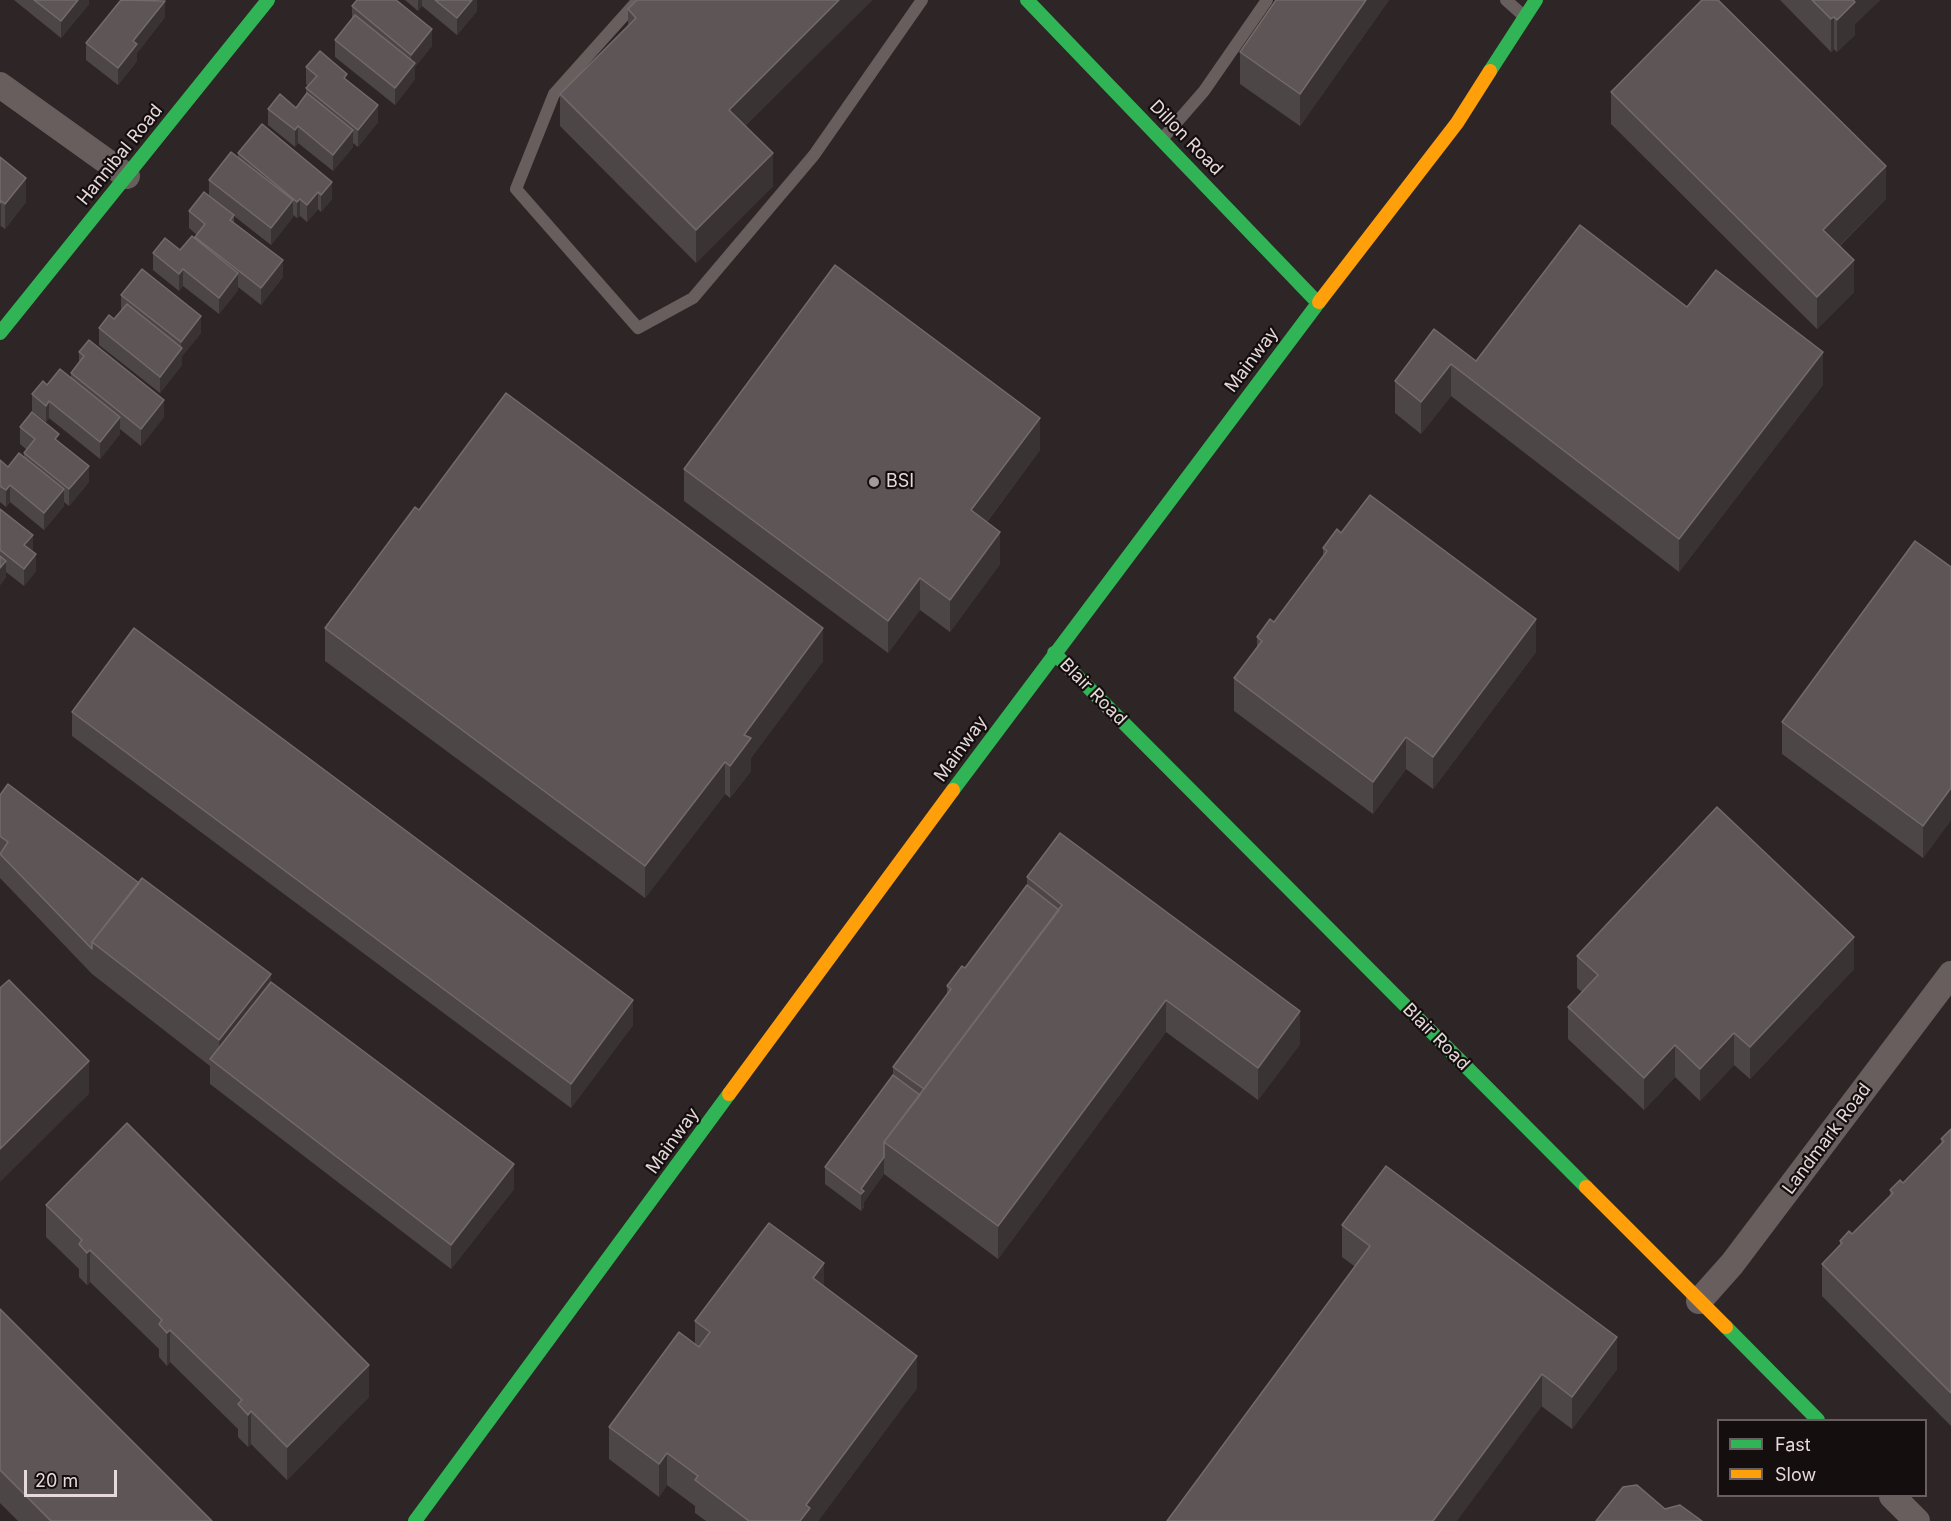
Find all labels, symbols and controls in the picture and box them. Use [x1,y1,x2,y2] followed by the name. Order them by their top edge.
[1145,96,1227,180] street label: Dillon Road
[73,100,167,210] street label: Hannibal Road
[1220,323,1284,397] street label: Mainway
[886,471,914,493] place label: BSI
[867,475,881,489] marker: BSI
[1055,654,1131,730] street label: Blair Road
[930,712,992,786] street label: Mainway
[1398,999,1474,1075] street label: Blair Road
[1778,1079,1876,1199] street label: Landmark Road
[642,1104,704,1178] street label: Mainway
[1717,1419,1927,1497] legend
[1775,1434,1811,1455] text: Fast
[27,1458,120,1496] scale bar
[1775,1464,1816,1485] text: Slow
[35,1470,78,1491] text: 20 m

